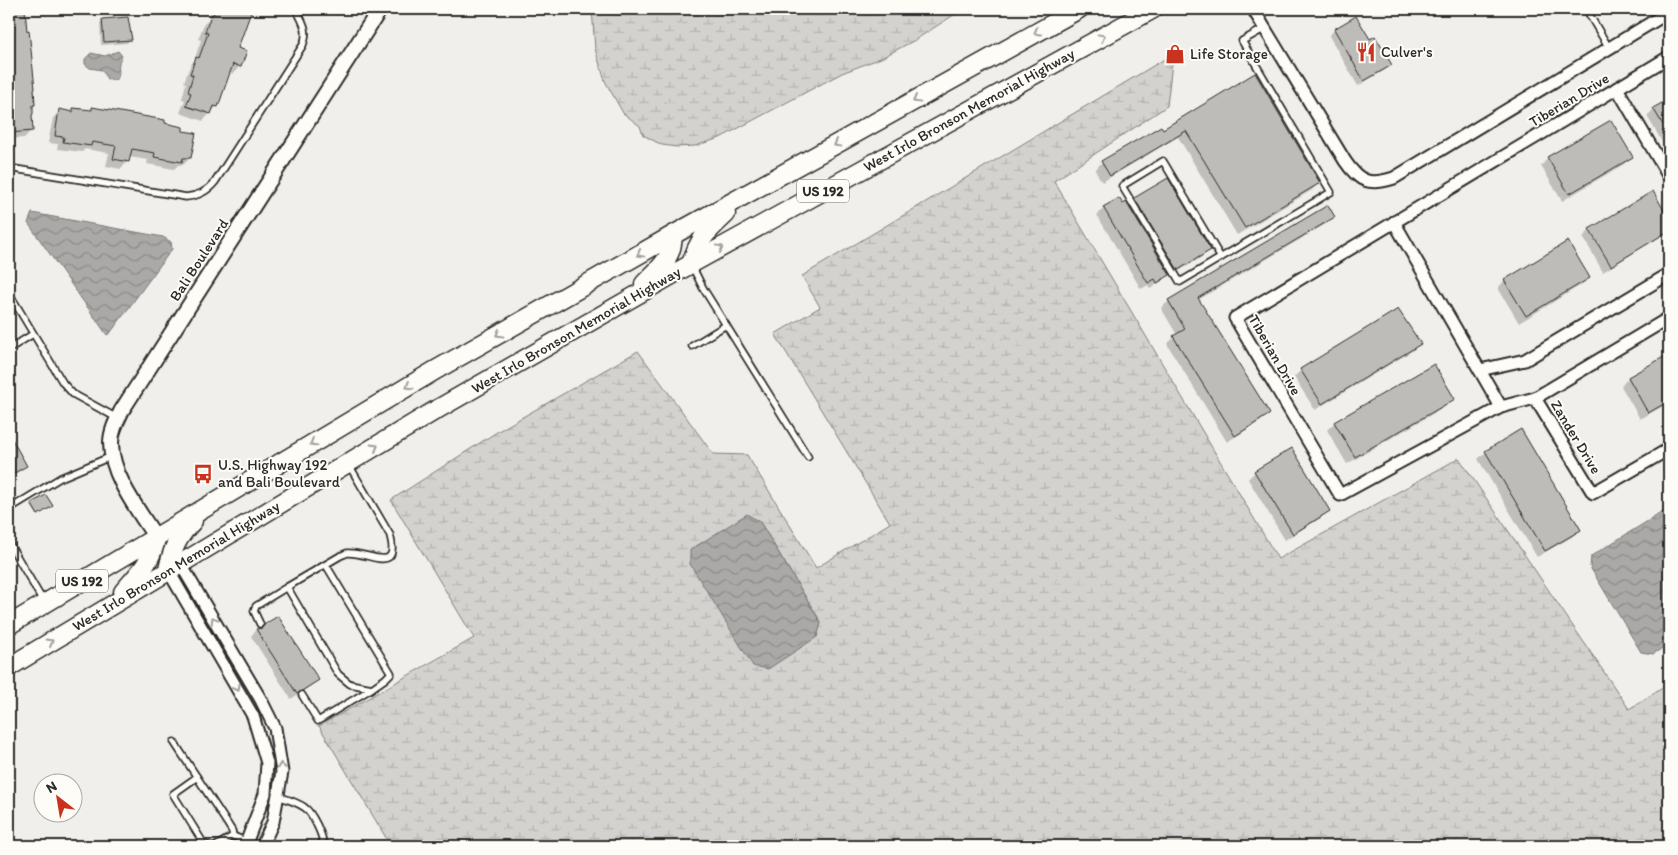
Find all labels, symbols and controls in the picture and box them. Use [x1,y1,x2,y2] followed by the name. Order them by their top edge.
[1033,26,1042,36] one-way arrow
[1097,33,1106,43] one-way arrow
[1355,41,1377,63] restaurant icon: Culver's
[1164,43,1186,65] shop icon: Life Storage
[1381,43,1433,61] place label: Culver's
[860,44,1078,176] street label: West Irlo Bronson Memorial Highway
[1190,45,1268,63] place label: Life Storage
[1526,69,1612,131] street label: Tiberian Drive
[912,94,921,104] one-way arrow
[834,138,843,148] one-way arrow
[797,180,849,202] road number: US 192
[166,215,232,305] street label: Bali Boulevard
[715,244,724,254] one-way arrow
[637,247,646,257] one-way arrow
[468,263,684,397] street label: West Irlo Bronson Memorial Highway
[1245,311,1305,399] street label: Tiberian Drive
[495,327,504,337] one-way arrow
[405,379,414,389] one-way arrow
[1547,397,1605,477] street label: Zander Drive
[309,437,318,447] one-way arrow
[369,443,378,453] one-way arrow
[218,456,341,491] place label: U.S. Highway 192 and Bali Boulevard
[192,463,214,485] bus stop icon: U.S. Highway 192 and Bali Boulevard
[69,497,283,635] street label: West Irlo Bronson Memorial Highway
[56,570,108,592] road number: US 192
[210,616,220,625] one-way arrow
[45,638,54,648] one-way arrow
[231,682,241,691] one-way arrow
[276,761,287,769] one-way arrow
[32,772,82,822] north arrow
[43,778,60,797] text: N

